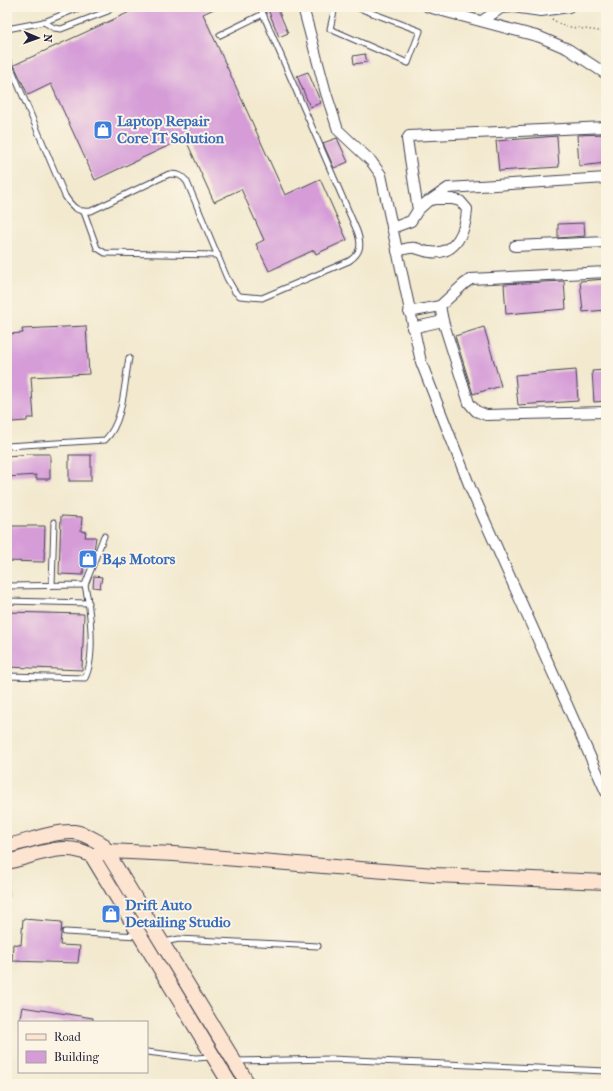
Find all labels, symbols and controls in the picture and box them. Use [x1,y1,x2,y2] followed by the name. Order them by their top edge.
[18,18,58,58] north arrow
[41,34,54,43] text: N
[117,112,225,147] place label: Laptop Repair Core IT Solution
[92,119,114,141] shop icon: Laptop Repair Core IT Solution
[77,548,99,570] shop icon: B4s Motors
[102,550,176,568] place label: B4s Motors
[125,896,231,931] place label: Drift Auto Detailing Studio
[100,903,122,925] shop icon: Drift Auto Detailing Studio
[18,1021,148,1073] legend
[54,1030,81,1044] text: Road
[54,1050,99,1064] text: Building

